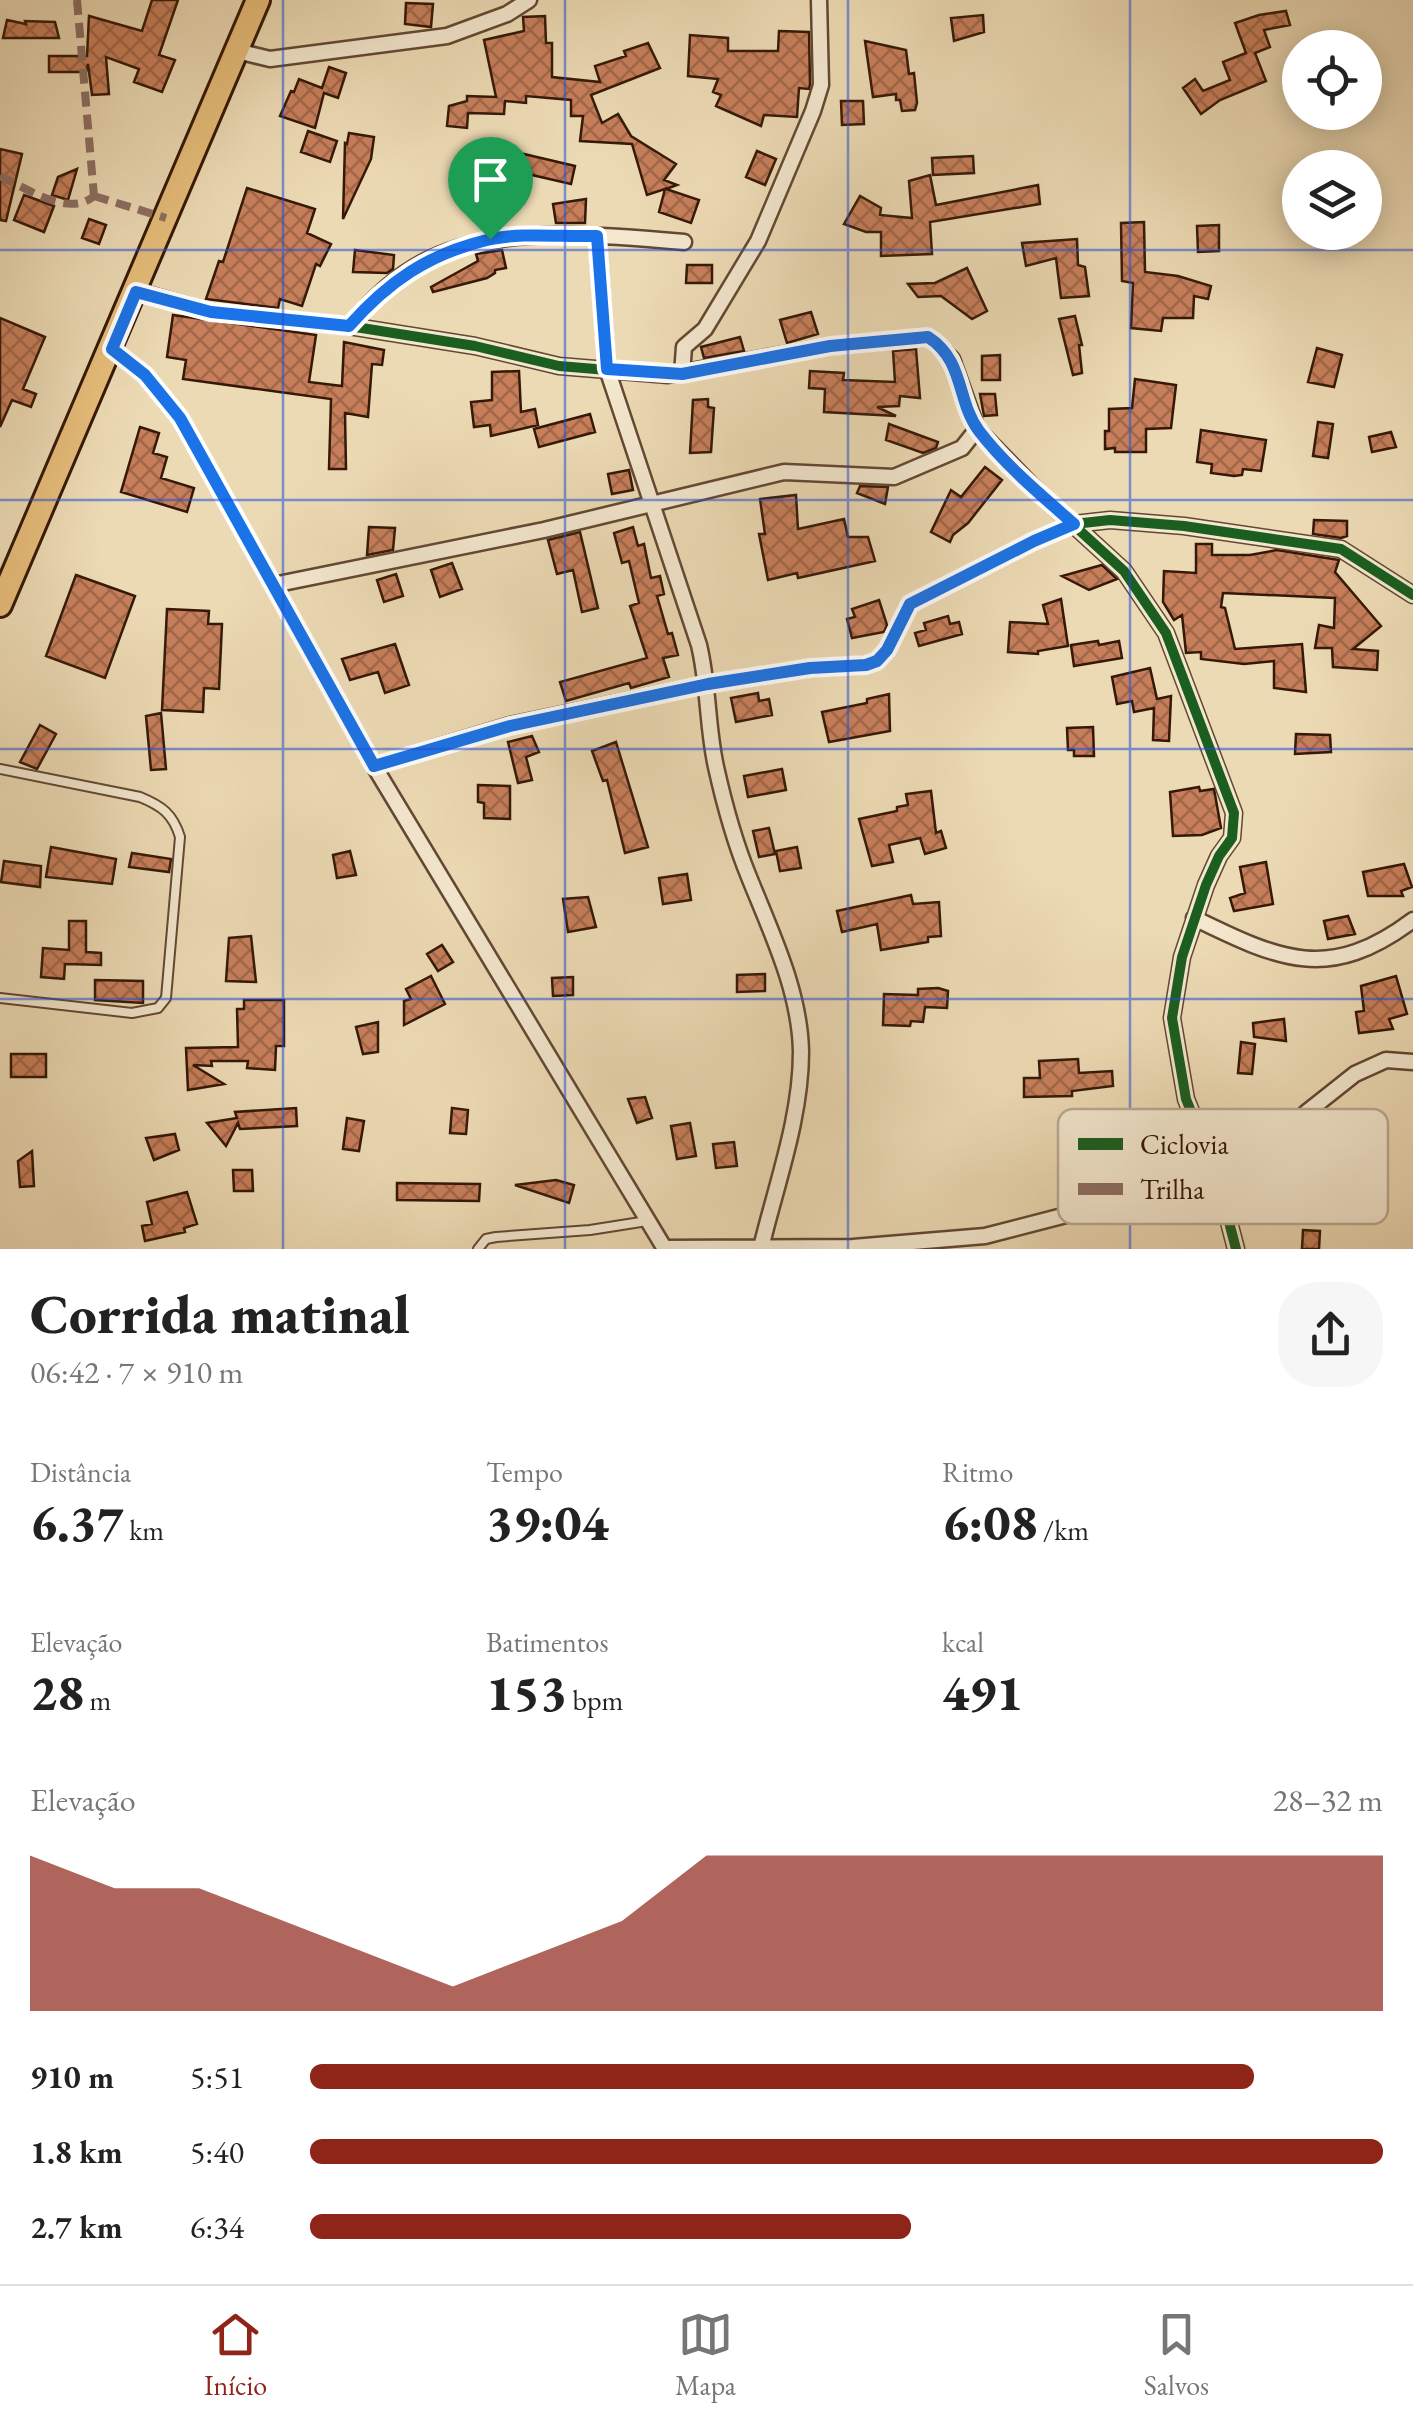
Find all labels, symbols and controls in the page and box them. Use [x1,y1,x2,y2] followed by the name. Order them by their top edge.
[1282,30,1382,250] map controls
[1282,30,1382,130] button: locate
[448,137,533,240] pin
[1282,150,1382,250] button: layers
[463,152,518,207] icon: arrive
[1058,1109,1388,1224] legend
[1140,1126,1229,1162] text: Ciclovia
[1140,1171,1205,1207] text: Trilha
[30,1278,410,1349] text: Corrida matinal
[1278,1282,1383,1387] button: share
[30,1351,243,1393] text: 06:42 · 7 × 910 m
[30,1454,131,1490] text: Distância
[486,1454,563,1490] text: Tempo
[942,1454,1013,1490] text: Ritmo
[30,1490,124,1555] text: 6.37
[486,1490,608,1555] text: 39:04
[942,1490,1037,1555] text: 6:08
[124,1512,164,1548] text: km
[1037,1512,1089,1548] text: /km
[30,1624,122,1660] text: Elevação
[486,1624,608,1660] text: Batimentos
[942,1624,984,1660] text: kcal
[30,1660,84,1725] text: 28
[486,1660,567,1725] text: 153
[942,1660,1023,1725] text: 491
[84,1682,111,1718] text: m
[567,1682,623,1718] text: bpm
[30,1779,136,1821] text: Elevação
[1273,1779,1383,1821] text: 28–32 m
[30,2056,114,2098] text: 910 m
[190,2056,244,2098] text: 5:51
[30,2131,123,2173] text: 1.8 km
[190,2131,244,2173] text: 5:40
[30,2206,123,2248] text: 2.7 km
[190,2206,244,2248] text: 6:34
[204,2307,267,2403] tab: Início
[675,2307,736,2403] tab: Mapa
[1144,2307,1209,2403] tab: Salvos

